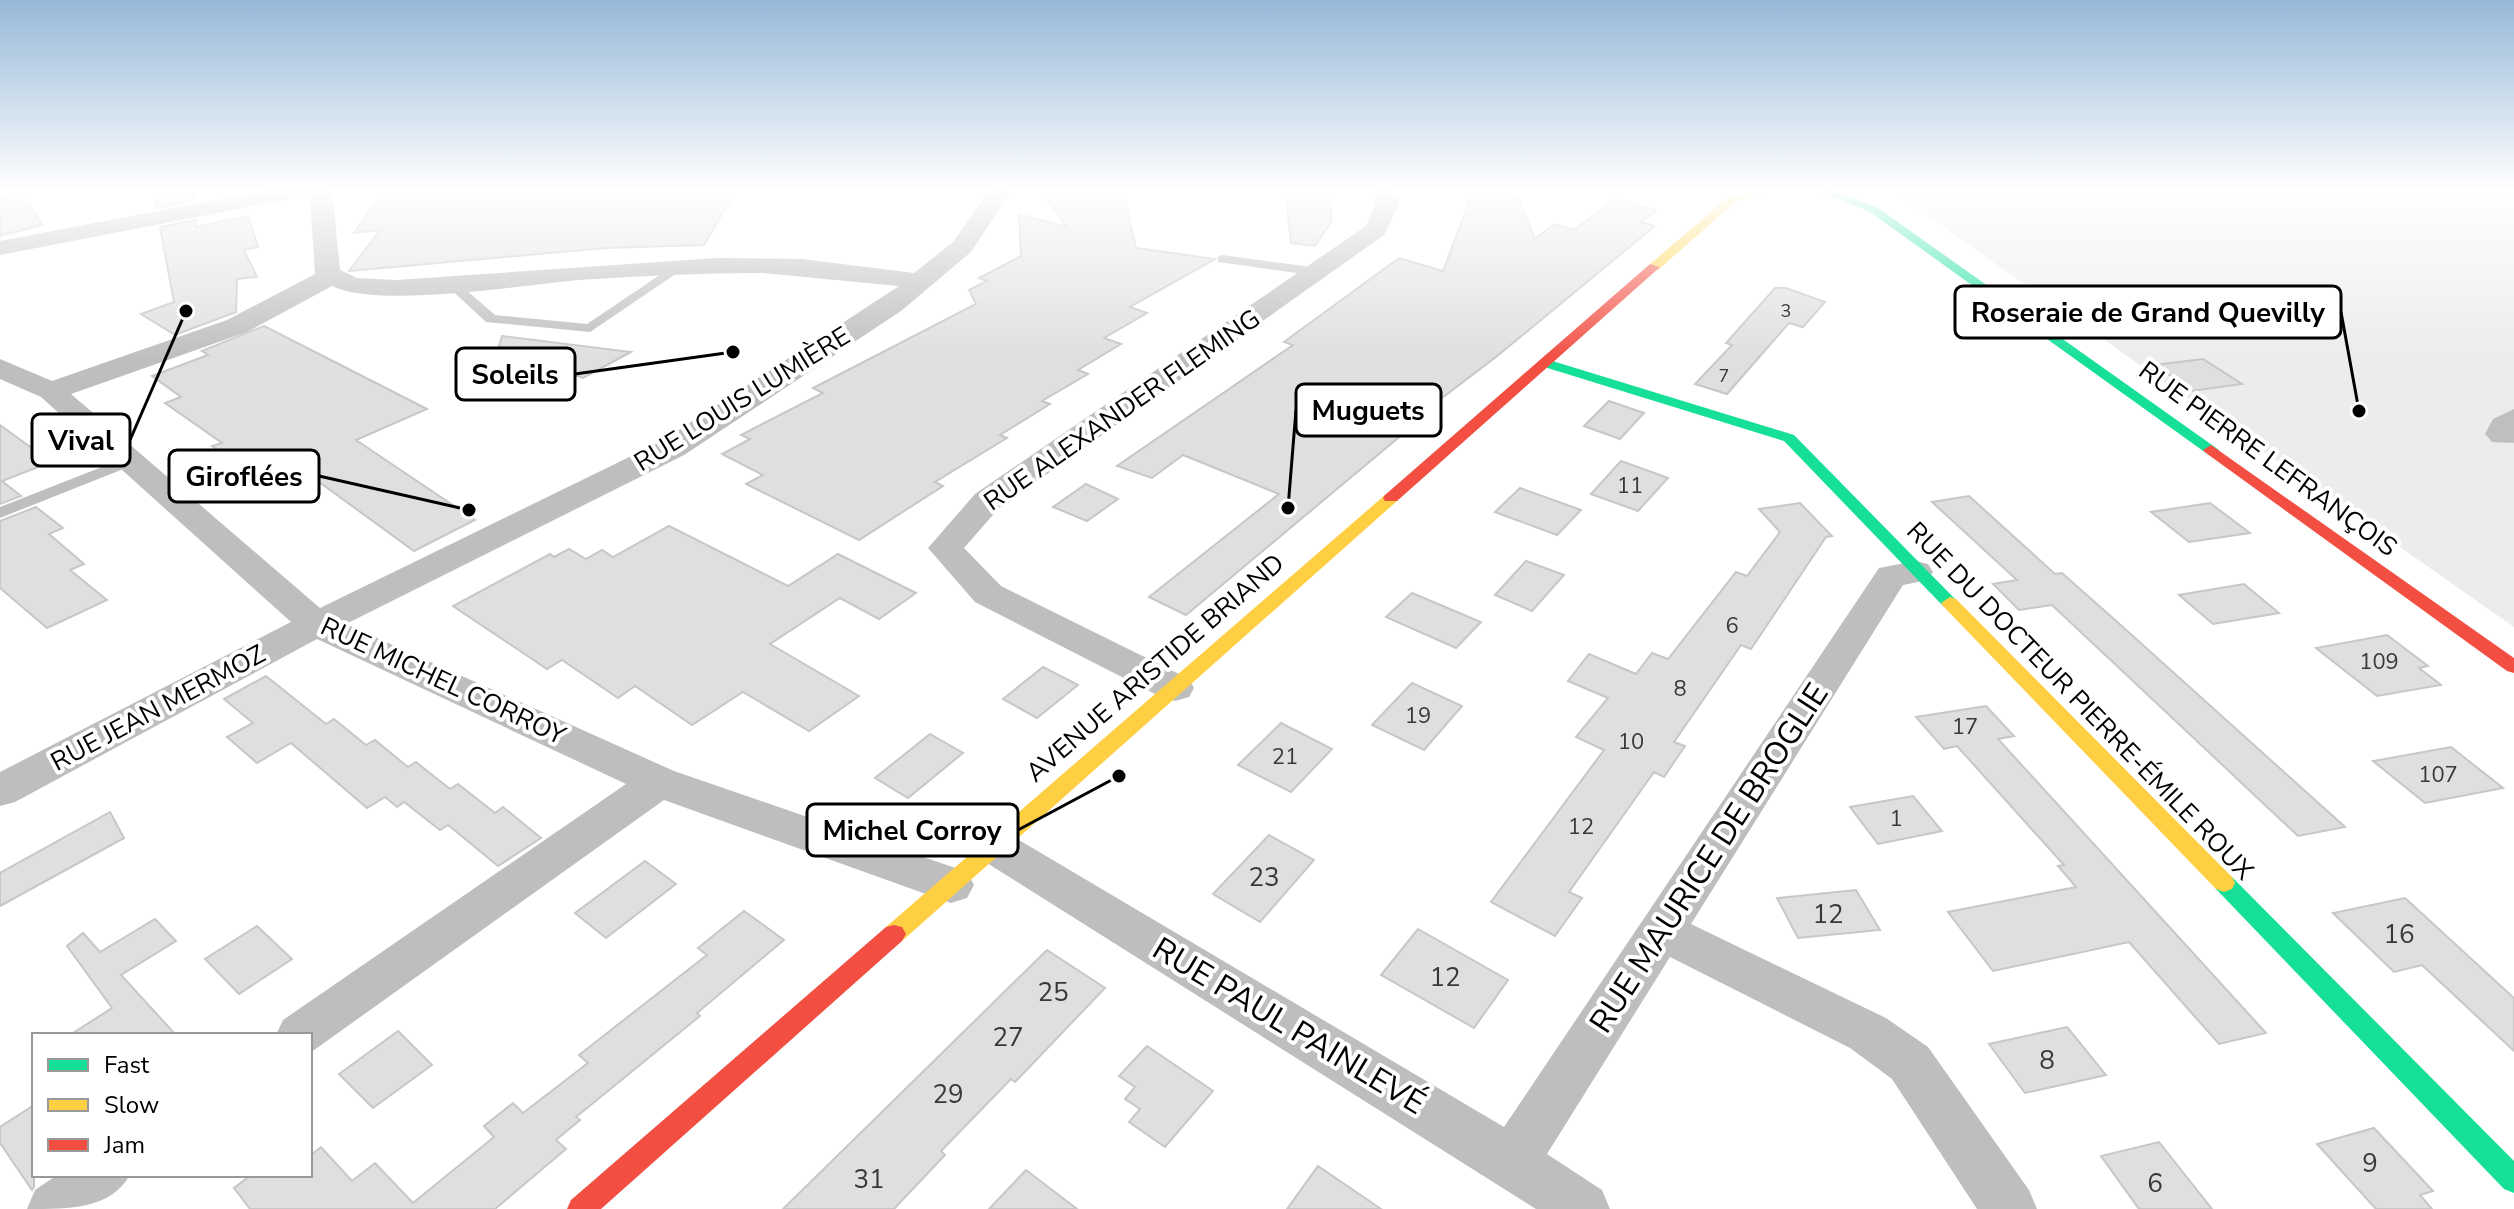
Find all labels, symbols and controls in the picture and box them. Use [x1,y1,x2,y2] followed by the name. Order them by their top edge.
[1955,286,2341,338] callout: Roseraie de Grand Quevilly
[1971,294,2325,332] text: Roseraie de Grand Quevilly
[1781,299,1791,323] house number: 3
[977,301,1267,519] street label: RUE ALEXANDER FLEMING
[627,318,857,480] street label: RUE LOUIS LUMIÈRE
[456,348,575,400] callout: Soleils
[2132,353,2404,565] street label: RUE PIERRE LEFRANÇOIS
[471,356,559,394] text: Soleils
[1719,364,1729,388] house number: 7
[1296,384,1441,436] callout: Muguets
[1311,392,1425,430] text: Muguets
[32,414,130,466] callout: Vival
[47,422,114,460] text: Vival
[169,450,319,502] callout: Giroflées
[185,458,303,496] text: Giroflées
[1617,471,1643,501] house number: 11
[1899,514,2261,888] street label: RUE DU DOCTEUR PIERRE-ÉMILE ROUX
[1018,546,1292,790] street label: AVENUE ARISTIDE BRIAND
[315,609,571,753] street label: RUE MICHEL CORROY
[1725,611,1739,641] house number: 6
[45,637,271,779] street label: RUE JEAN MERMOZ
[2359,647,2399,677] house number: 109
[1673,674,1687,704] house number: 8
[1580,675,1838,1041] street label: RUE MAURICE DE BROGLIE
[1405,701,1431,731] house number: 19
[1952,712,1978,742] house number: 17
[1618,727,1644,757] house number: 10
[1272,742,1298,772] house number: 21
[2418,760,2458,790] house number: 107
[807,804,1018,856] callout: Michel Corroy
[1889,804,1903,834] house number: 1
[822,812,1002,850] text: Michel Corroy
[1568,812,1594,842] house number: 12
[1248,860,1280,895] house number: 23
[1812,897,1844,932] house number: 12
[2383,917,2415,952] house number: 16
[1145,927,1433,1125] street label: RUE PAUL PAINLEVÉ
[1429,960,1461,995] house number: 12
[1037,975,1069,1010] house number: 25
[992,1020,1024,1055] house number: 27
[32,1033,312,1177] legend
[2039,1043,2055,1078] house number: 8
[104,1049,150,1081] text: Fast
[932,1077,964,1112] house number: 29
[104,1089,159,1121] text: Slow
[103,1129,145,1161] text: Jam
[2362,1146,2378,1181] house number: 9
[853,1162,885,1197] house number: 31
[2147,1166,2163,1201] house number: 6

